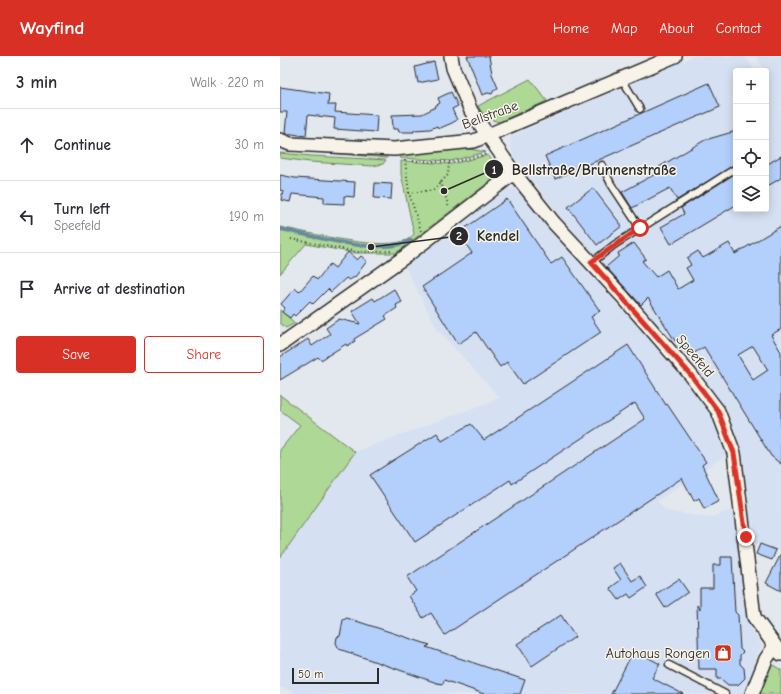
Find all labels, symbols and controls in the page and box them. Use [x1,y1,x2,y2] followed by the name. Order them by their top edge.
[20,17,84,39] text: Wayfind
[553,20,589,37] text: Home
[611,20,637,37] text: Map
[659,20,694,37] text: About
[716,20,761,37] text: Contact
[733,68,769,212] map controls
[733,68,769,104] button: +
[16,73,57,92] text: 3 min
[190,75,264,90] text: Walk · 220 m
[460,97,520,133] street label: Bellstraße
[733,104,769,140] button: −
[16,134,38,156] icon: ahead
[54,136,111,154] text: Continue
[234,137,264,152] text: 30 m
[733,140,769,176] button: locate
[484,156,685,183] callout: Bellstraße/Brunnenstraße
[512,161,676,179] text: Bellstraße/Brunnenstraße
[492,163,497,177] text: 1
[733,176,769,212] button: layers
[54,200,110,218] text: Turn left
[16,206,38,228] icon: left
[229,209,264,224] text: 190 m
[54,218,101,233] text: Speefeld
[631,219,649,237] route start
[449,222,527,249] callout: Kendel
[477,227,519,245] text: Kendel
[456,229,462,243] text: 2
[16,278,38,300] icon: arrive
[54,280,185,298] text: Arrive at destination
[672,331,718,381] street label: Speefeld
[16,336,136,373] button: Save
[144,336,264,373] button: Share
[737,528,755,546] route end
[713,643,733,663] shop icon: Autohaus Rongen
[606,645,710,662] place label: Autohaus Rongen
[292,666,379,685] scale bar
[298,668,323,681] text: 50 m

